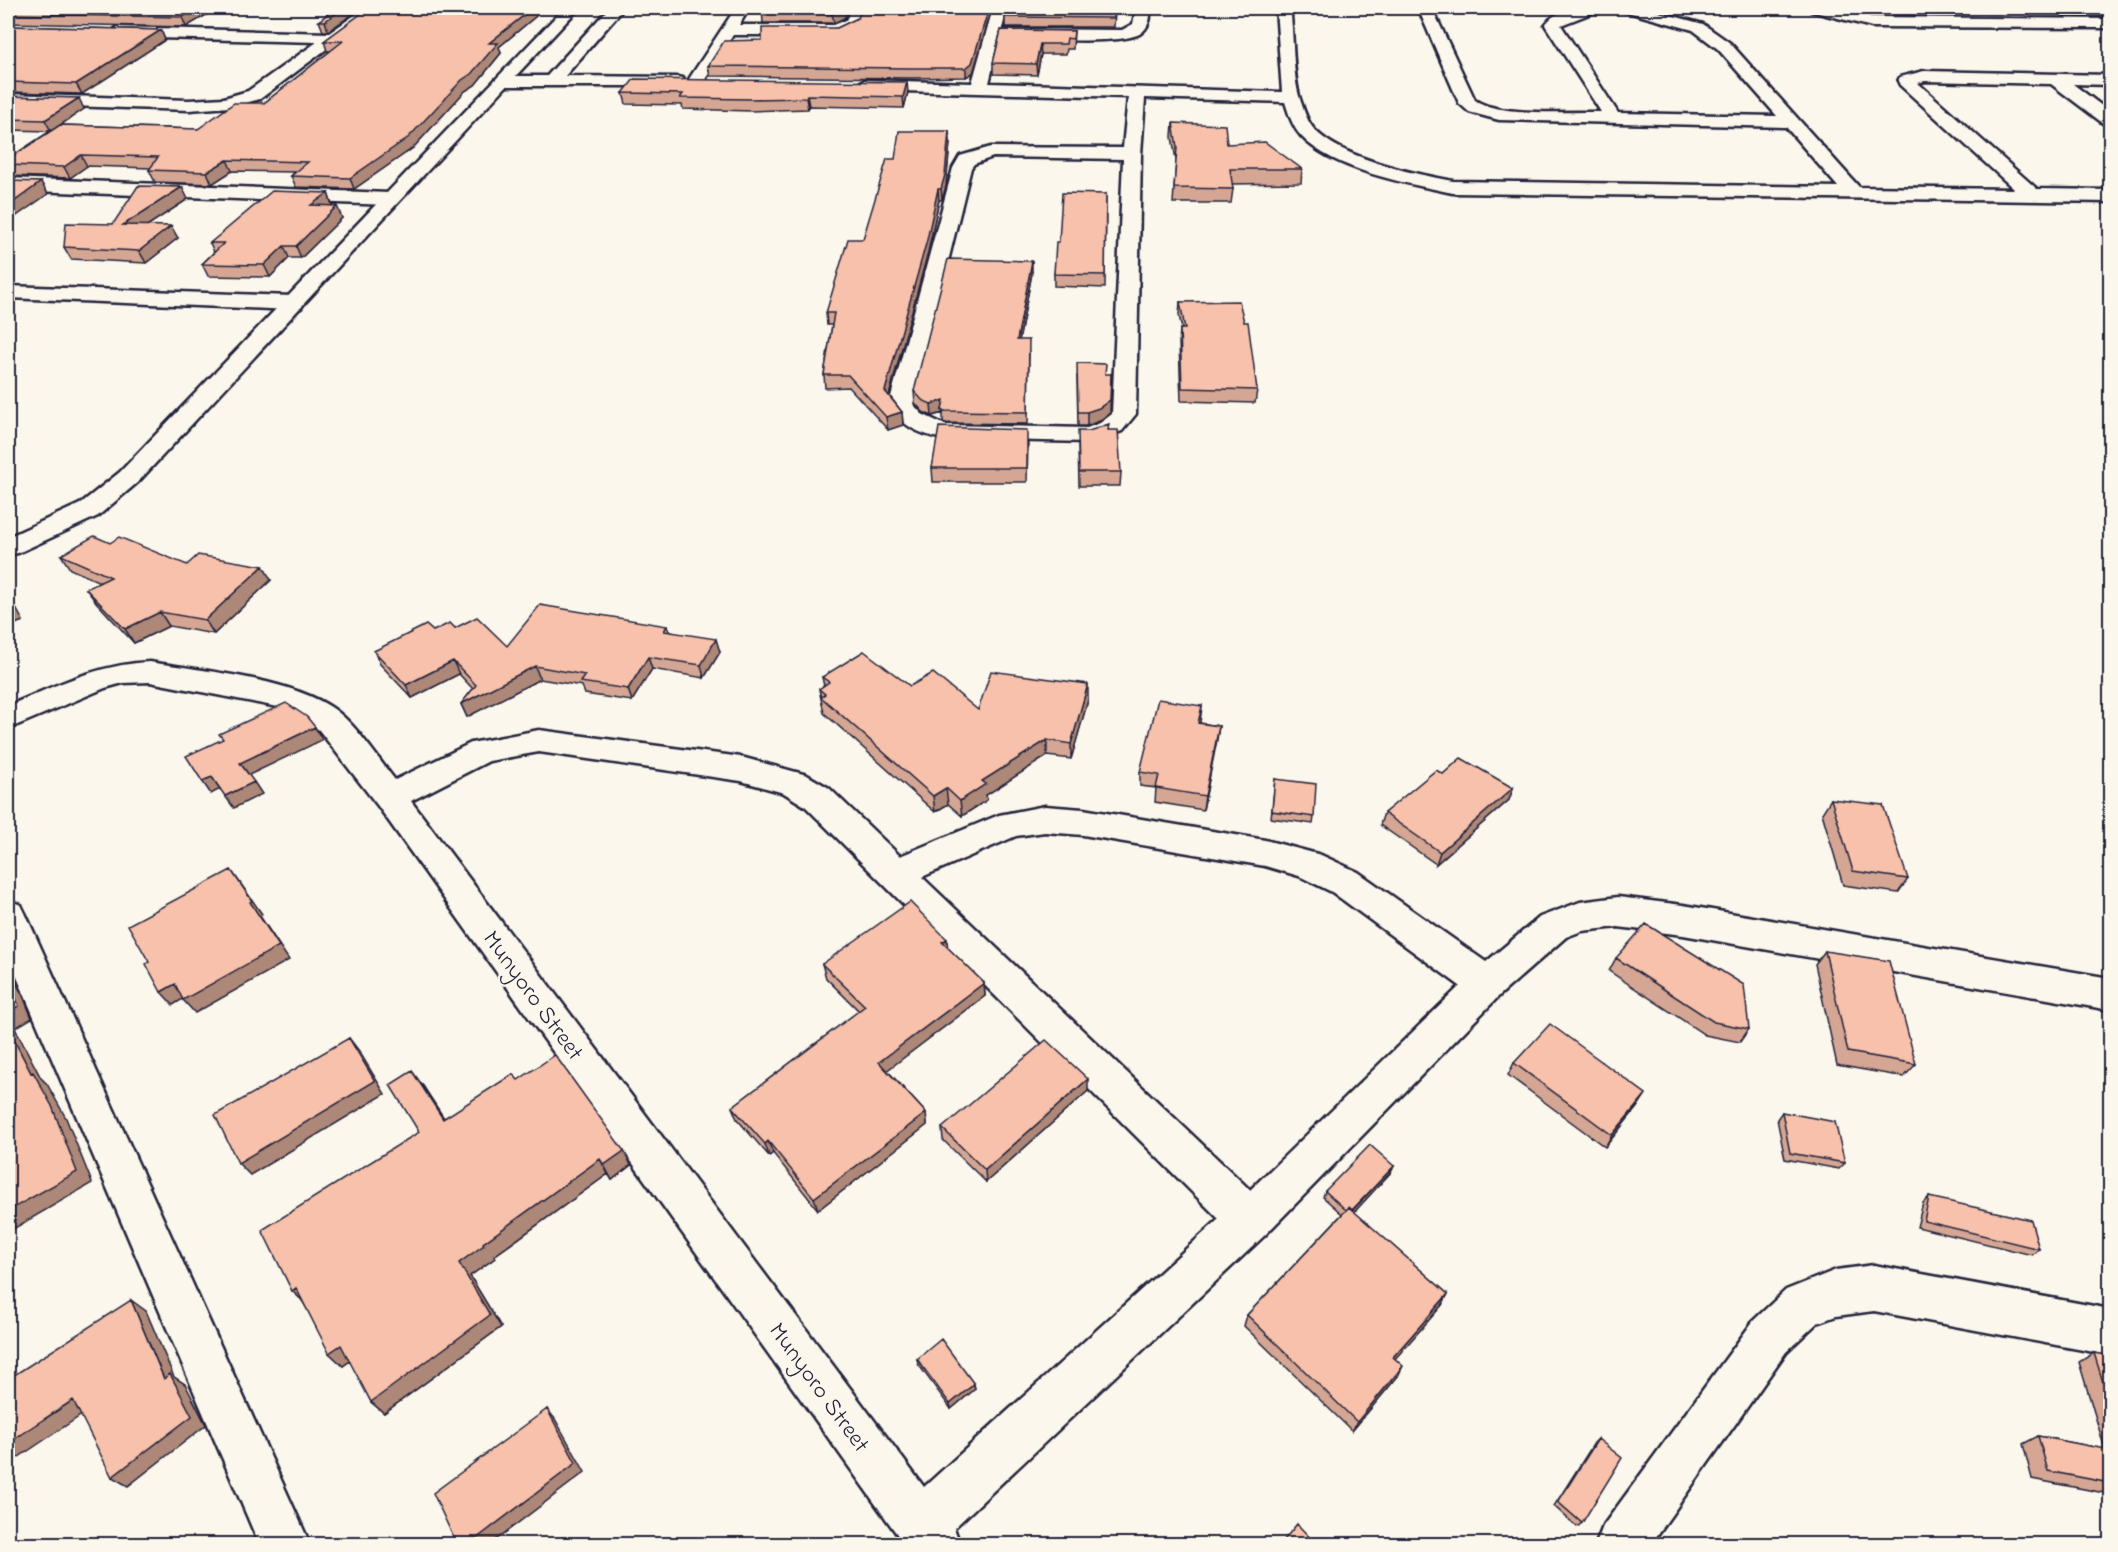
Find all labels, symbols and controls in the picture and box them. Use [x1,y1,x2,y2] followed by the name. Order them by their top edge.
[472,924,591,1069] street label: Munyoro Street
[758,1316,877,1461] street label: Munyoro Street

